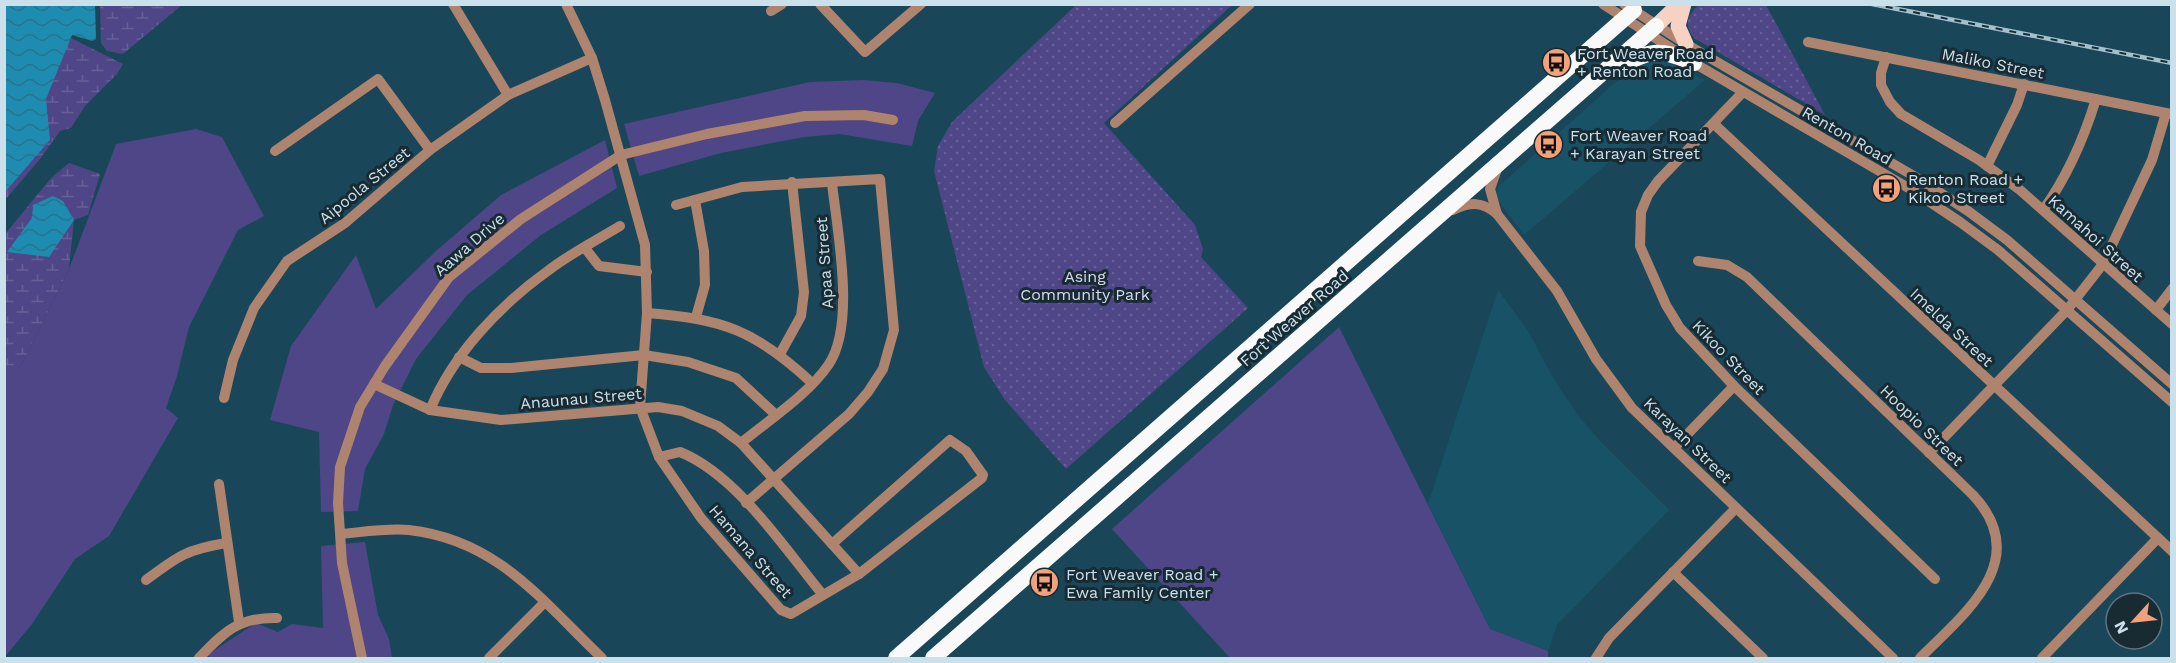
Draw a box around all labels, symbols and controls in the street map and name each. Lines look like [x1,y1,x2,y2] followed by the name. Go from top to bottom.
[1577,44,1714,81] place label: Fort Weaver Road + Renton Road
[1940,44,2046,83] street label: Maliko Street
[1540,46,1572,78] bus stop icon: Fort Weaver Road + Renton Road
[1799,102,1895,169] street label: Renton Road
[1570,126,1707,163] place label: Fort Weaver Road + Karayan Street
[1533,128,1565,160] bus stop icon: Fort Weaver Road + Karayan Street
[315,143,414,228] street label: Aipoola Street
[1908,170,2023,207] place label: Renton Road + Kikoo Street
[1871,172,1903,204] bus stop icon: Renton Road + Kikoo Street
[2044,191,2147,286] street label: Kamahoi Street
[430,209,508,280] street label: Aawa Drive
[812,216,837,309] street label: Apaa Street
[1236,266,1352,371] street label: Fort Weaver Road
[1020,267,1150,304] park label: Asing Community Park
[1906,284,1997,371] street label: Imelda Street
[1688,316,1769,399] street label: Kikoo Street
[1876,381,1967,470] street label: Hoopio Street
[520,384,643,413] street label: Anaunau Street
[1640,394,1736,487] street label: Karayan Street
[705,501,796,602] street label: Hamana Street
[1066,565,1219,602] place label: Fort Weaver Road + Ewa Family Center
[1029,567,1061,599] bus stop icon: Fort Weaver Road + Ewa Family Center
[2104,591,2164,651] north arrow
[2110,618,2132,637] text: N

